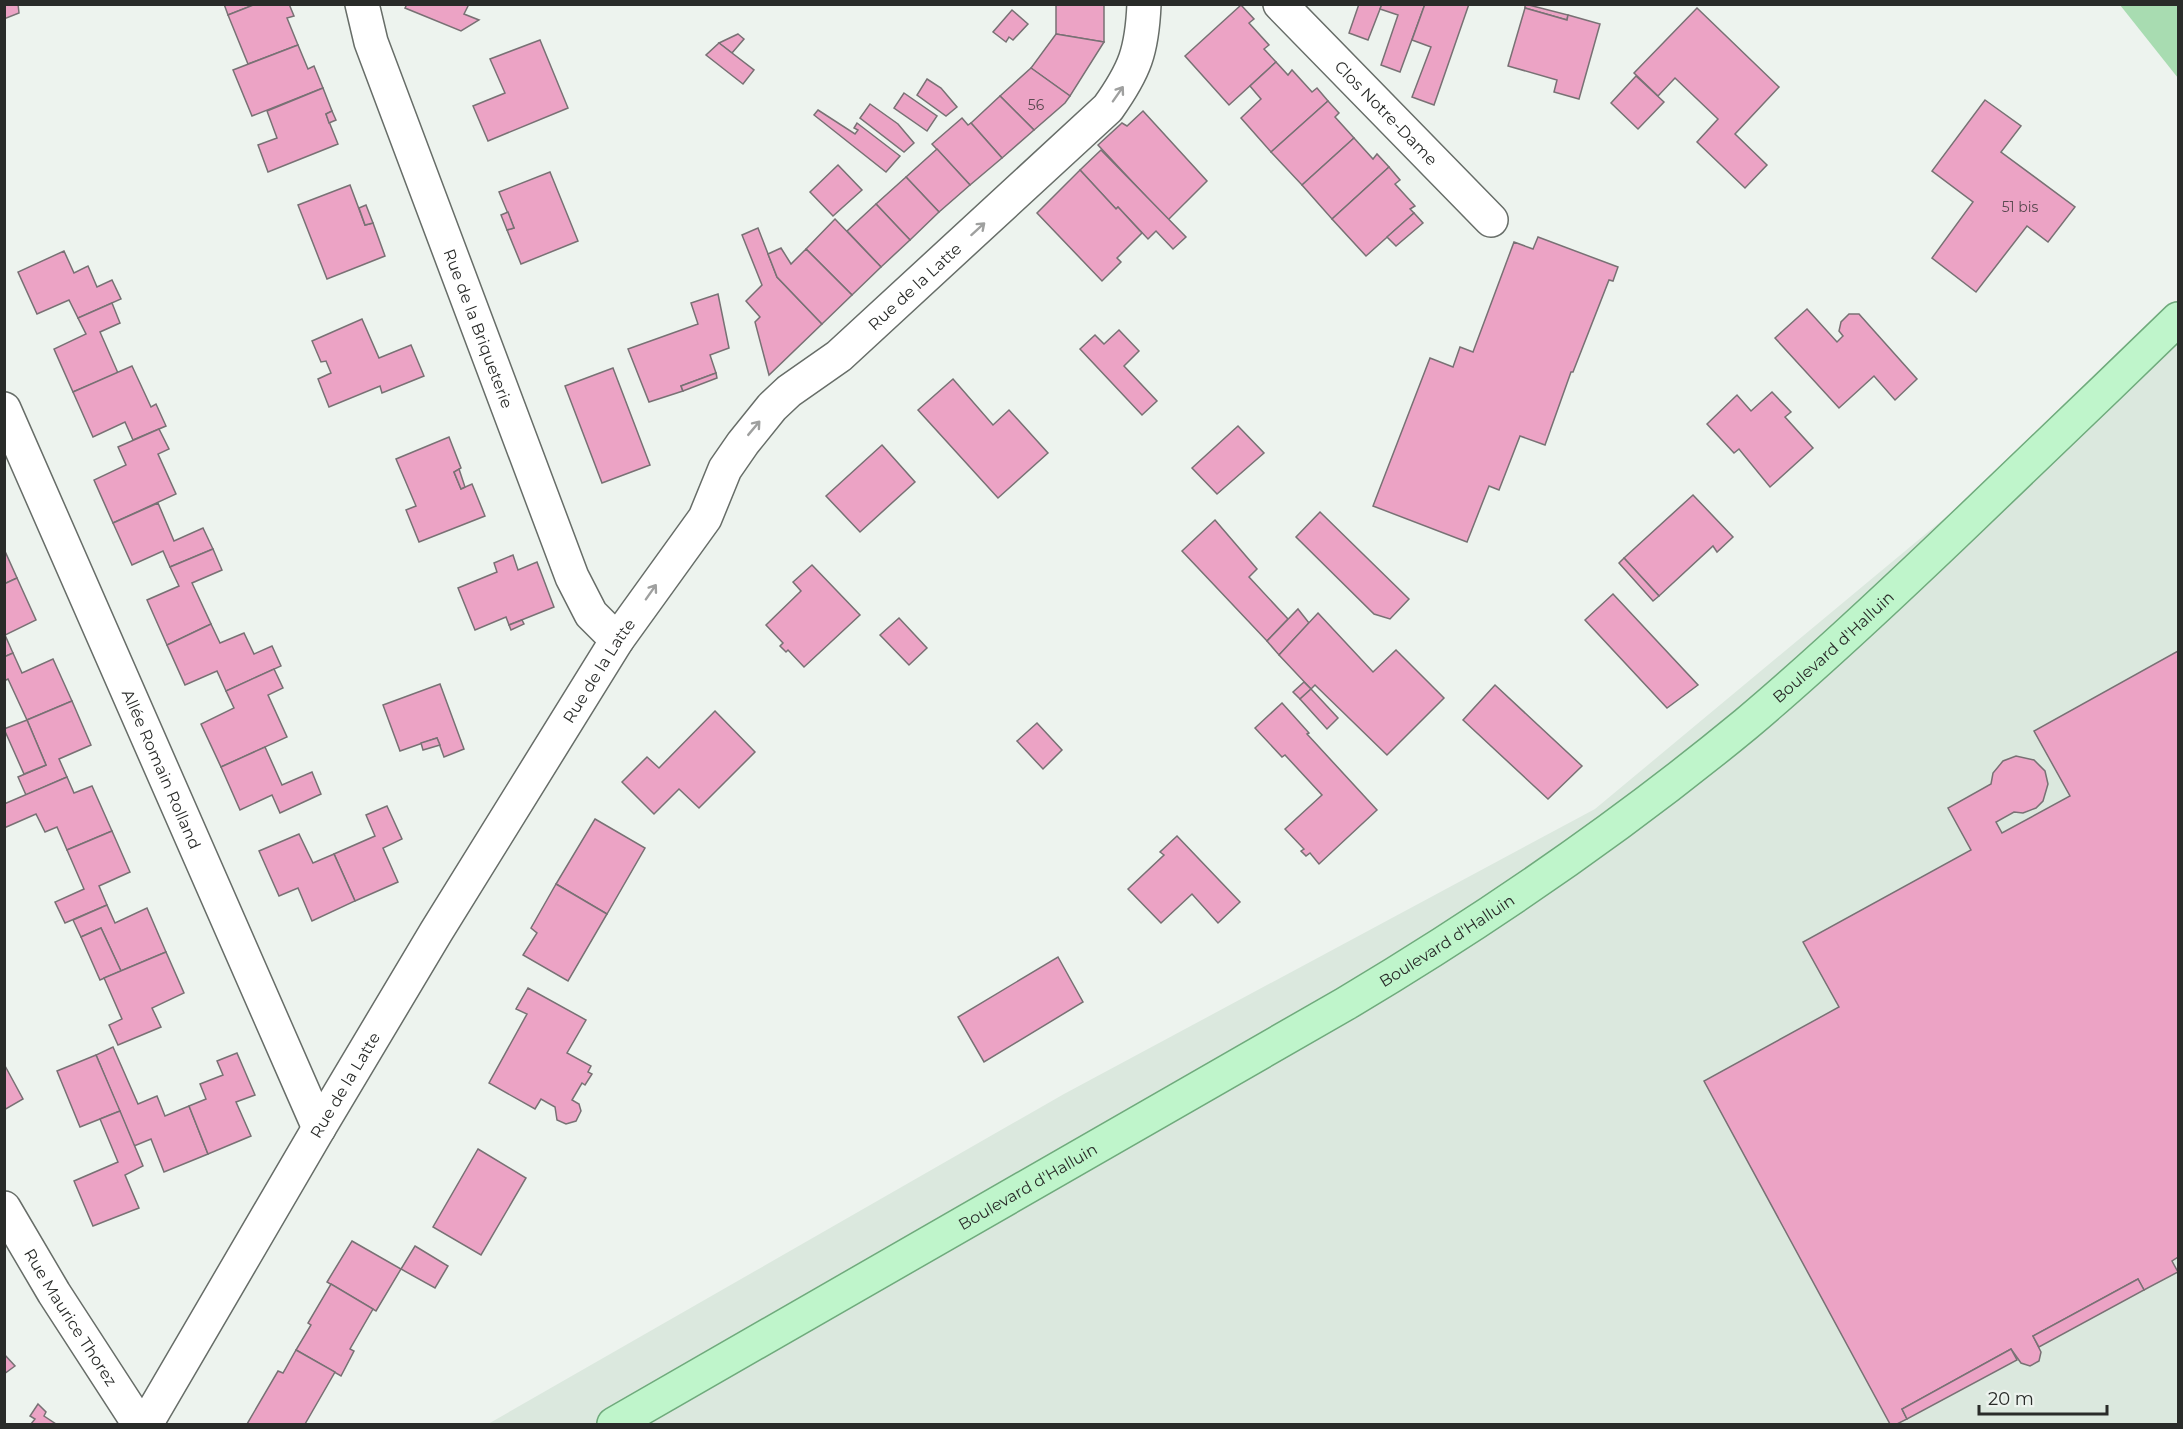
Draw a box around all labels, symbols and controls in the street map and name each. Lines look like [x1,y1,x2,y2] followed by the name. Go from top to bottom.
[1331,56,1442,169] street label: Clos Notre-Dame
[1111,86,1124,102] one-way arrow
[1028,96,1045,114] house number: 56
[2002,198,2039,216] house number: 51 bis
[970,222,985,236] one-way arrow
[864,239,965,334] street label: Rue de la Latte
[440,246,517,411] street label: Rue de la Briqueterie
[748,420,761,436] one-way arrow
[645,585,657,601] one-way arrow
[1769,587,1898,707] street label: Boulevard d'Halluin
[559,615,639,726] street label: Rue de la Latte
[118,686,205,852] street label: Allée Romain Rolland
[1376,890,1518,991] street label: Boulevard d'Halluin
[306,1029,384,1141] street label: Rue de la Latte
[955,1139,1100,1234] street label: Boulevard d'Halluin
[20,1245,121,1390] street label: Rue Maurice Thorez
[1979,1378,2106,1416] scale bar
[1988,1388,2034,1410] text: 20 m

